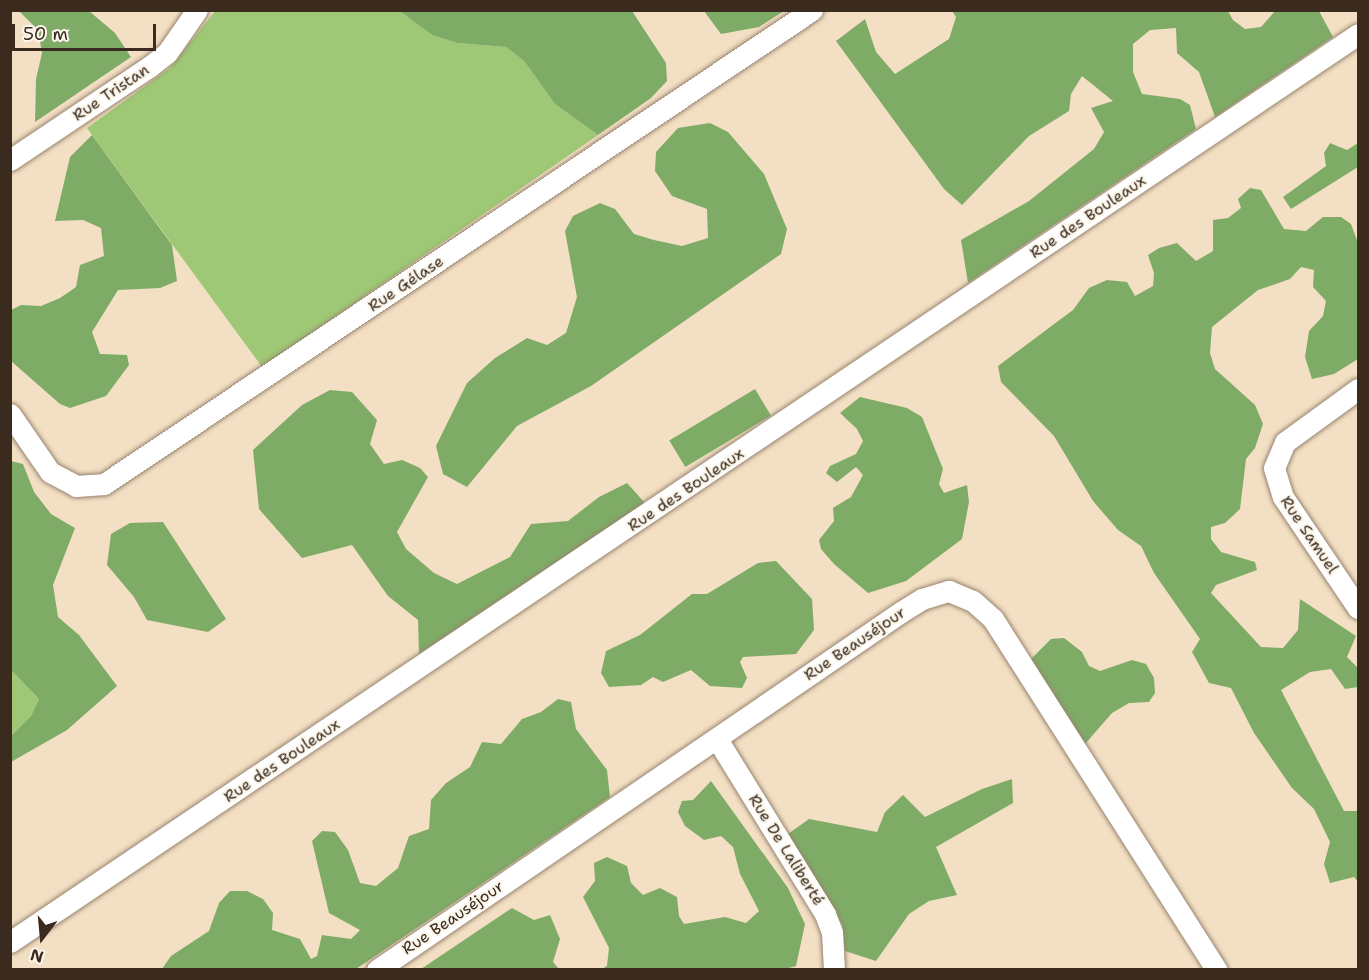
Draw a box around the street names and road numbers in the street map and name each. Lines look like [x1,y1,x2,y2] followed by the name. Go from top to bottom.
[69,60,153,126] street label: Rue Tristan
[1026,171,1150,263] street label: Rue des Bouleaux
[365,252,447,316] street label: Rue Gélase
[624,444,748,536] street label: Rue des Bouleaux
[1276,493,1342,577] street label: Rue Samuel
[801,603,909,685] street label: Rue Beauséjour
[220,715,344,807] street label: Rue des Bouleaux
[744,791,828,909] street label: Rue De Laliberté
[399,877,507,959] street label: Rue Beauséjour

